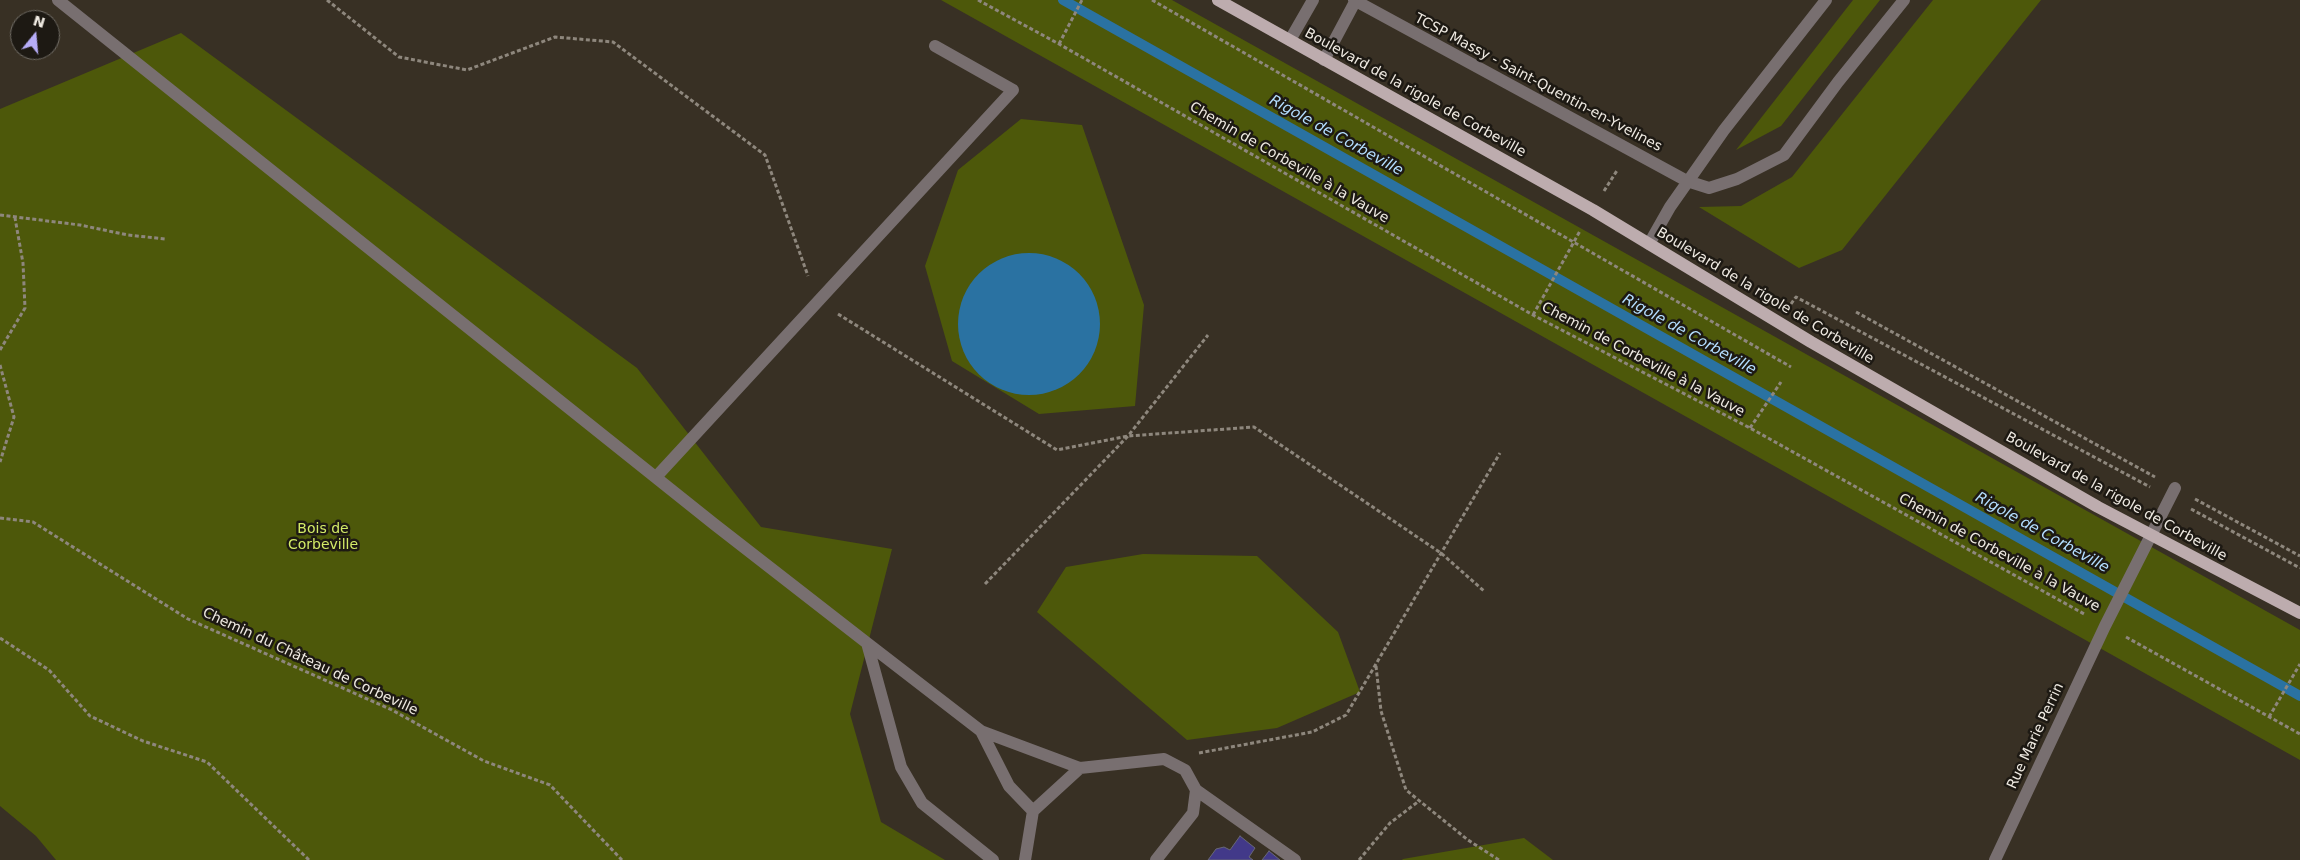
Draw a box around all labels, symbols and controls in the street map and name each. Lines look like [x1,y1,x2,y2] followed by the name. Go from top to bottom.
[10,10,60,60] north arrow
[1411,10,1665,156] street label: TCSP Massy - Saint-Quentin-en-Yvelines
[31,12,47,31] text: N
[1301,25,1529,161] street label: Boulevard de la rigole de Corbeville
[1266,92,1406,180] water label: Rigole de Corbeville
[1186,99,1392,227] street label: Chemin de Corbeville à la Vauve
[1653,224,1877,368] street label: Boulevard de la rigole de Corbeville
[1619,291,1759,379] water label: Rigole de Corbeville
[1539,299,1747,421] street label: Chemin de Corbeville à la Vauve
[2002,429,2230,565] street label: Boulevard de la rigole de Corbeville
[1972,489,2112,577] water label: Rigole de Corbeville
[1895,491,2103,615] street label: Chemin de Corbeville à la Vauve
[288,521,358,554] park label: Bois de Corbeville
[200,605,420,719] street label: Chemin du Château de Corbeville
[2004,680,2068,792] street label: Rue Marie Perrin

